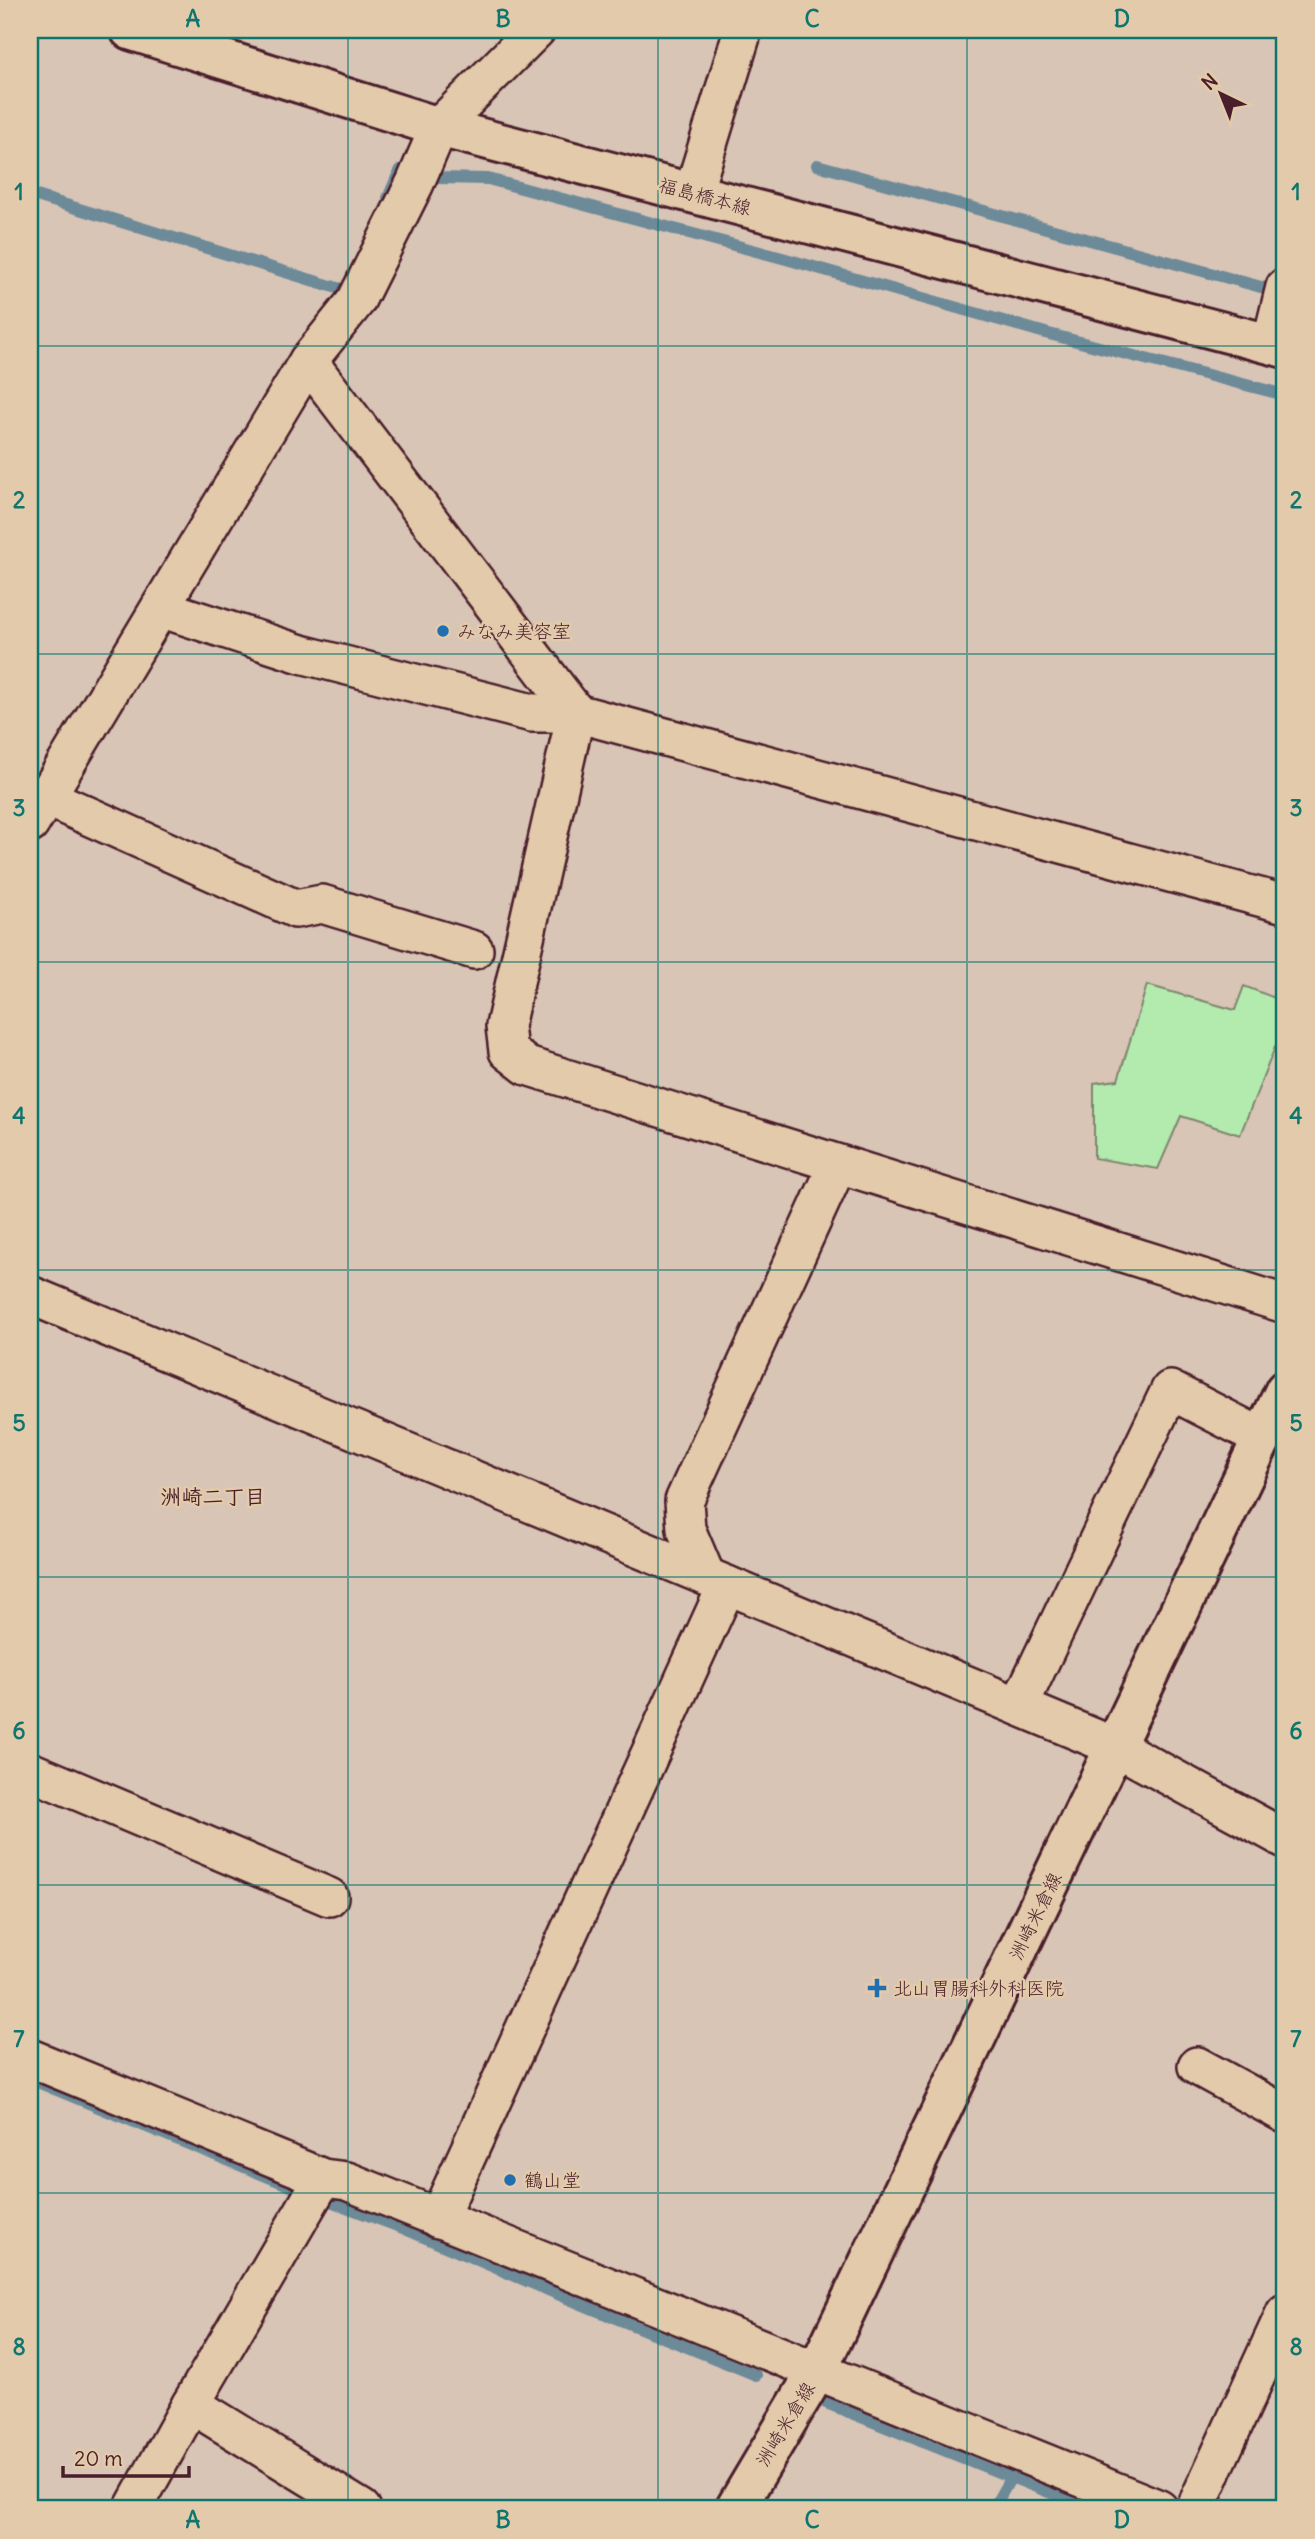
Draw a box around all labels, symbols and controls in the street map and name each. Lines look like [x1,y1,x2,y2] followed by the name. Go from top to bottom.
[186,4,201,33] text: A
[495,4,511,33] text: B
[804,4,820,33] text: C
[1114,4,1130,33] text: D
[1186,60,1256,130] north arrow
[1196,68,1222,95] text: N
[656,172,754,220] street label: 福島橋本線
[14,177,24,206] text: 1
[1291,177,1301,206] text: 1
[13,485,26,514] text: 2
[1290,485,1303,514] text: 2
[457,619,571,643] place label: みなみ美容室
[435,623,451,639] marker: みなみ美容室
[12,793,26,822] text: 3
[1289,793,1303,822] text: 3
[12,1101,26,1130] text: 4
[1289,1101,1303,1130] text: 4
[12,1408,26,1437] text: 5
[1289,1408,1303,1437] text: 5
[161,1483,266,1510] district label: 洲崎二丁目
[12,1716,26,1745] text: 6
[1289,1716,1303,1745] text: 6
[1003,1868,1067,1964] street label: 洲崎米倉線
[893,1976,1064,2000] place label: 北山胃腸科外科医院
[867,1978,887,1998] marker: 北山胃腸科外科医院
[13,2024,25,2053] text: 7
[1290,2024,1302,2053] text: 7
[524,2168,581,2192] place label: 鶴山堂
[502,2172,518,2188] marker: 鶴山堂
[12,2332,26,2361] text: 8
[1289,2332,1303,2361] text: 8
[750,2377,820,2471] street label: 洲崎米倉線
[63,2434,189,2478] scale bar
[74,2445,123,2472] text: 20 m
[186,2505,201,2534] text: A
[495,2505,511,2534] text: B
[804,2505,820,2534] text: C
[1114,2505,1130,2534] text: D

